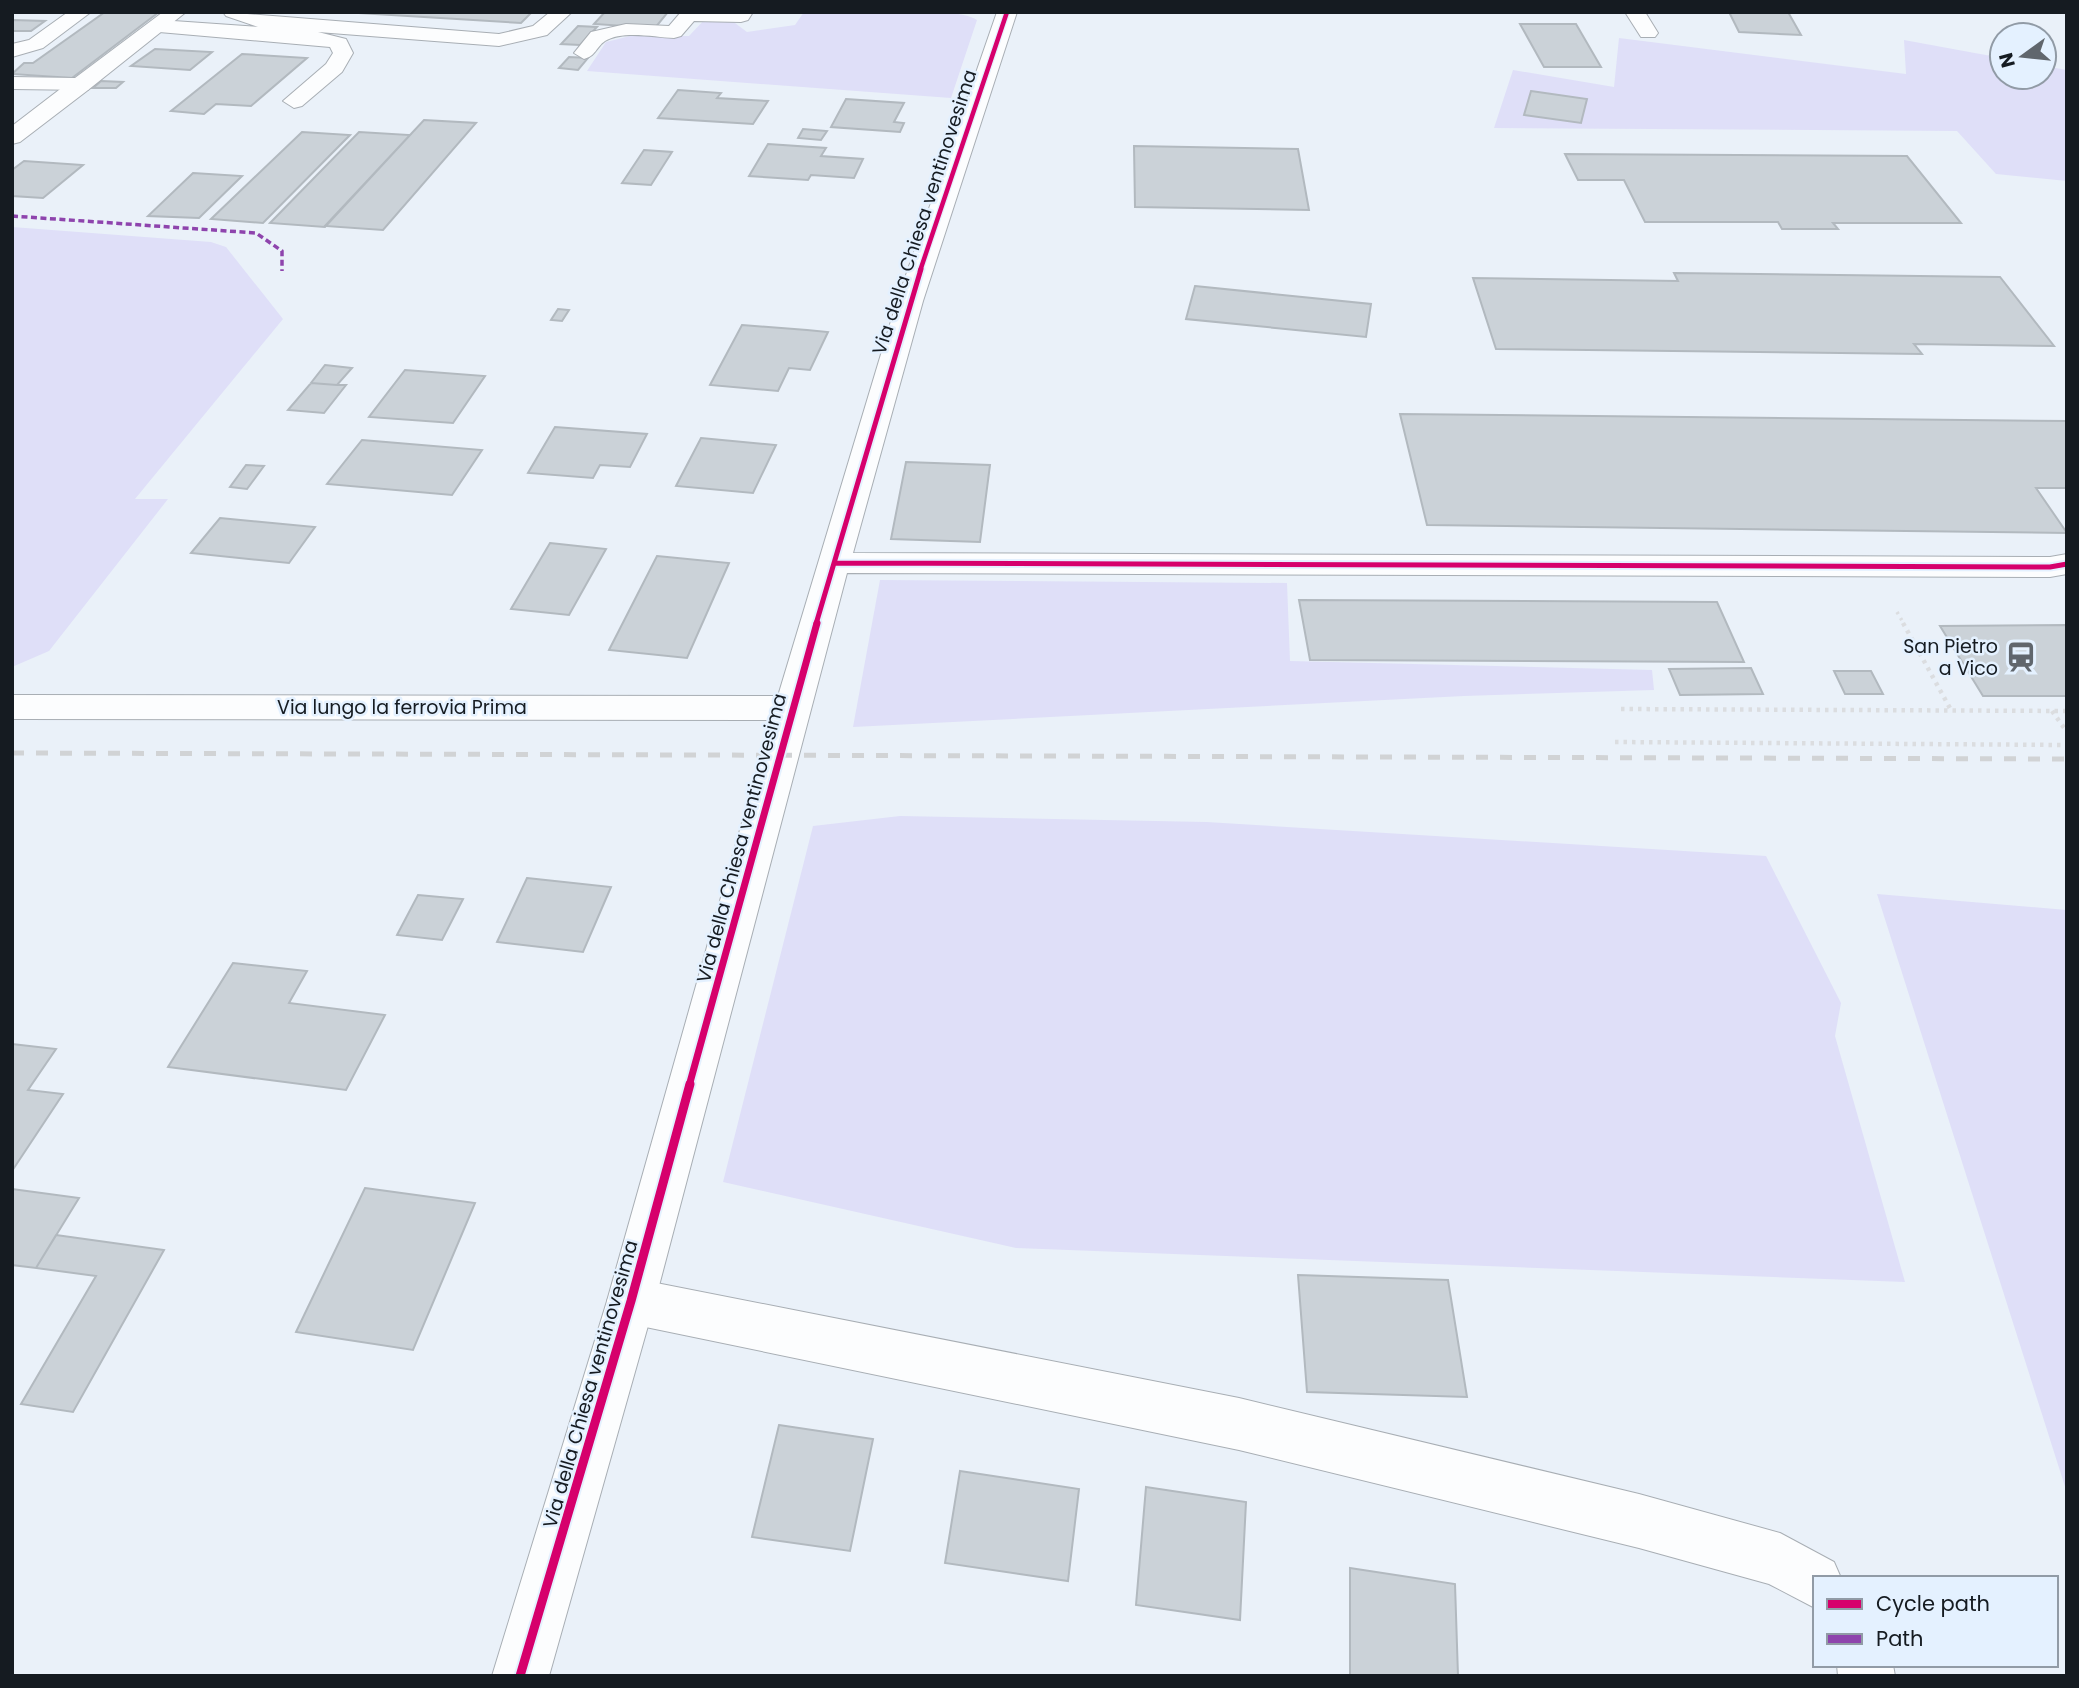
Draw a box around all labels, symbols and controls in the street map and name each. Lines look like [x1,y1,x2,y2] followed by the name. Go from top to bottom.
[1988,21,2058,91] north arrow
[1992,50,2022,71] text: N
[866,66,983,358] street label: Via della Chiesa ventinovesima
[1903,633,1998,682] place label: San Pietro a Vico
[2004,640,2038,674] station icon: San Pietro a Vico
[690,691,793,986] street label: Via della Chiesa ventinovesima
[277,694,527,721] street label: Via lungo la ferrovia Prima
[536,1237,645,1531] street label: Via della Chiesa ventinovesima
[1813,1576,2058,1667] legend
[1876,1589,1990,1618] text: Cycle path
[1876,1624,1923,1653] text: Path

